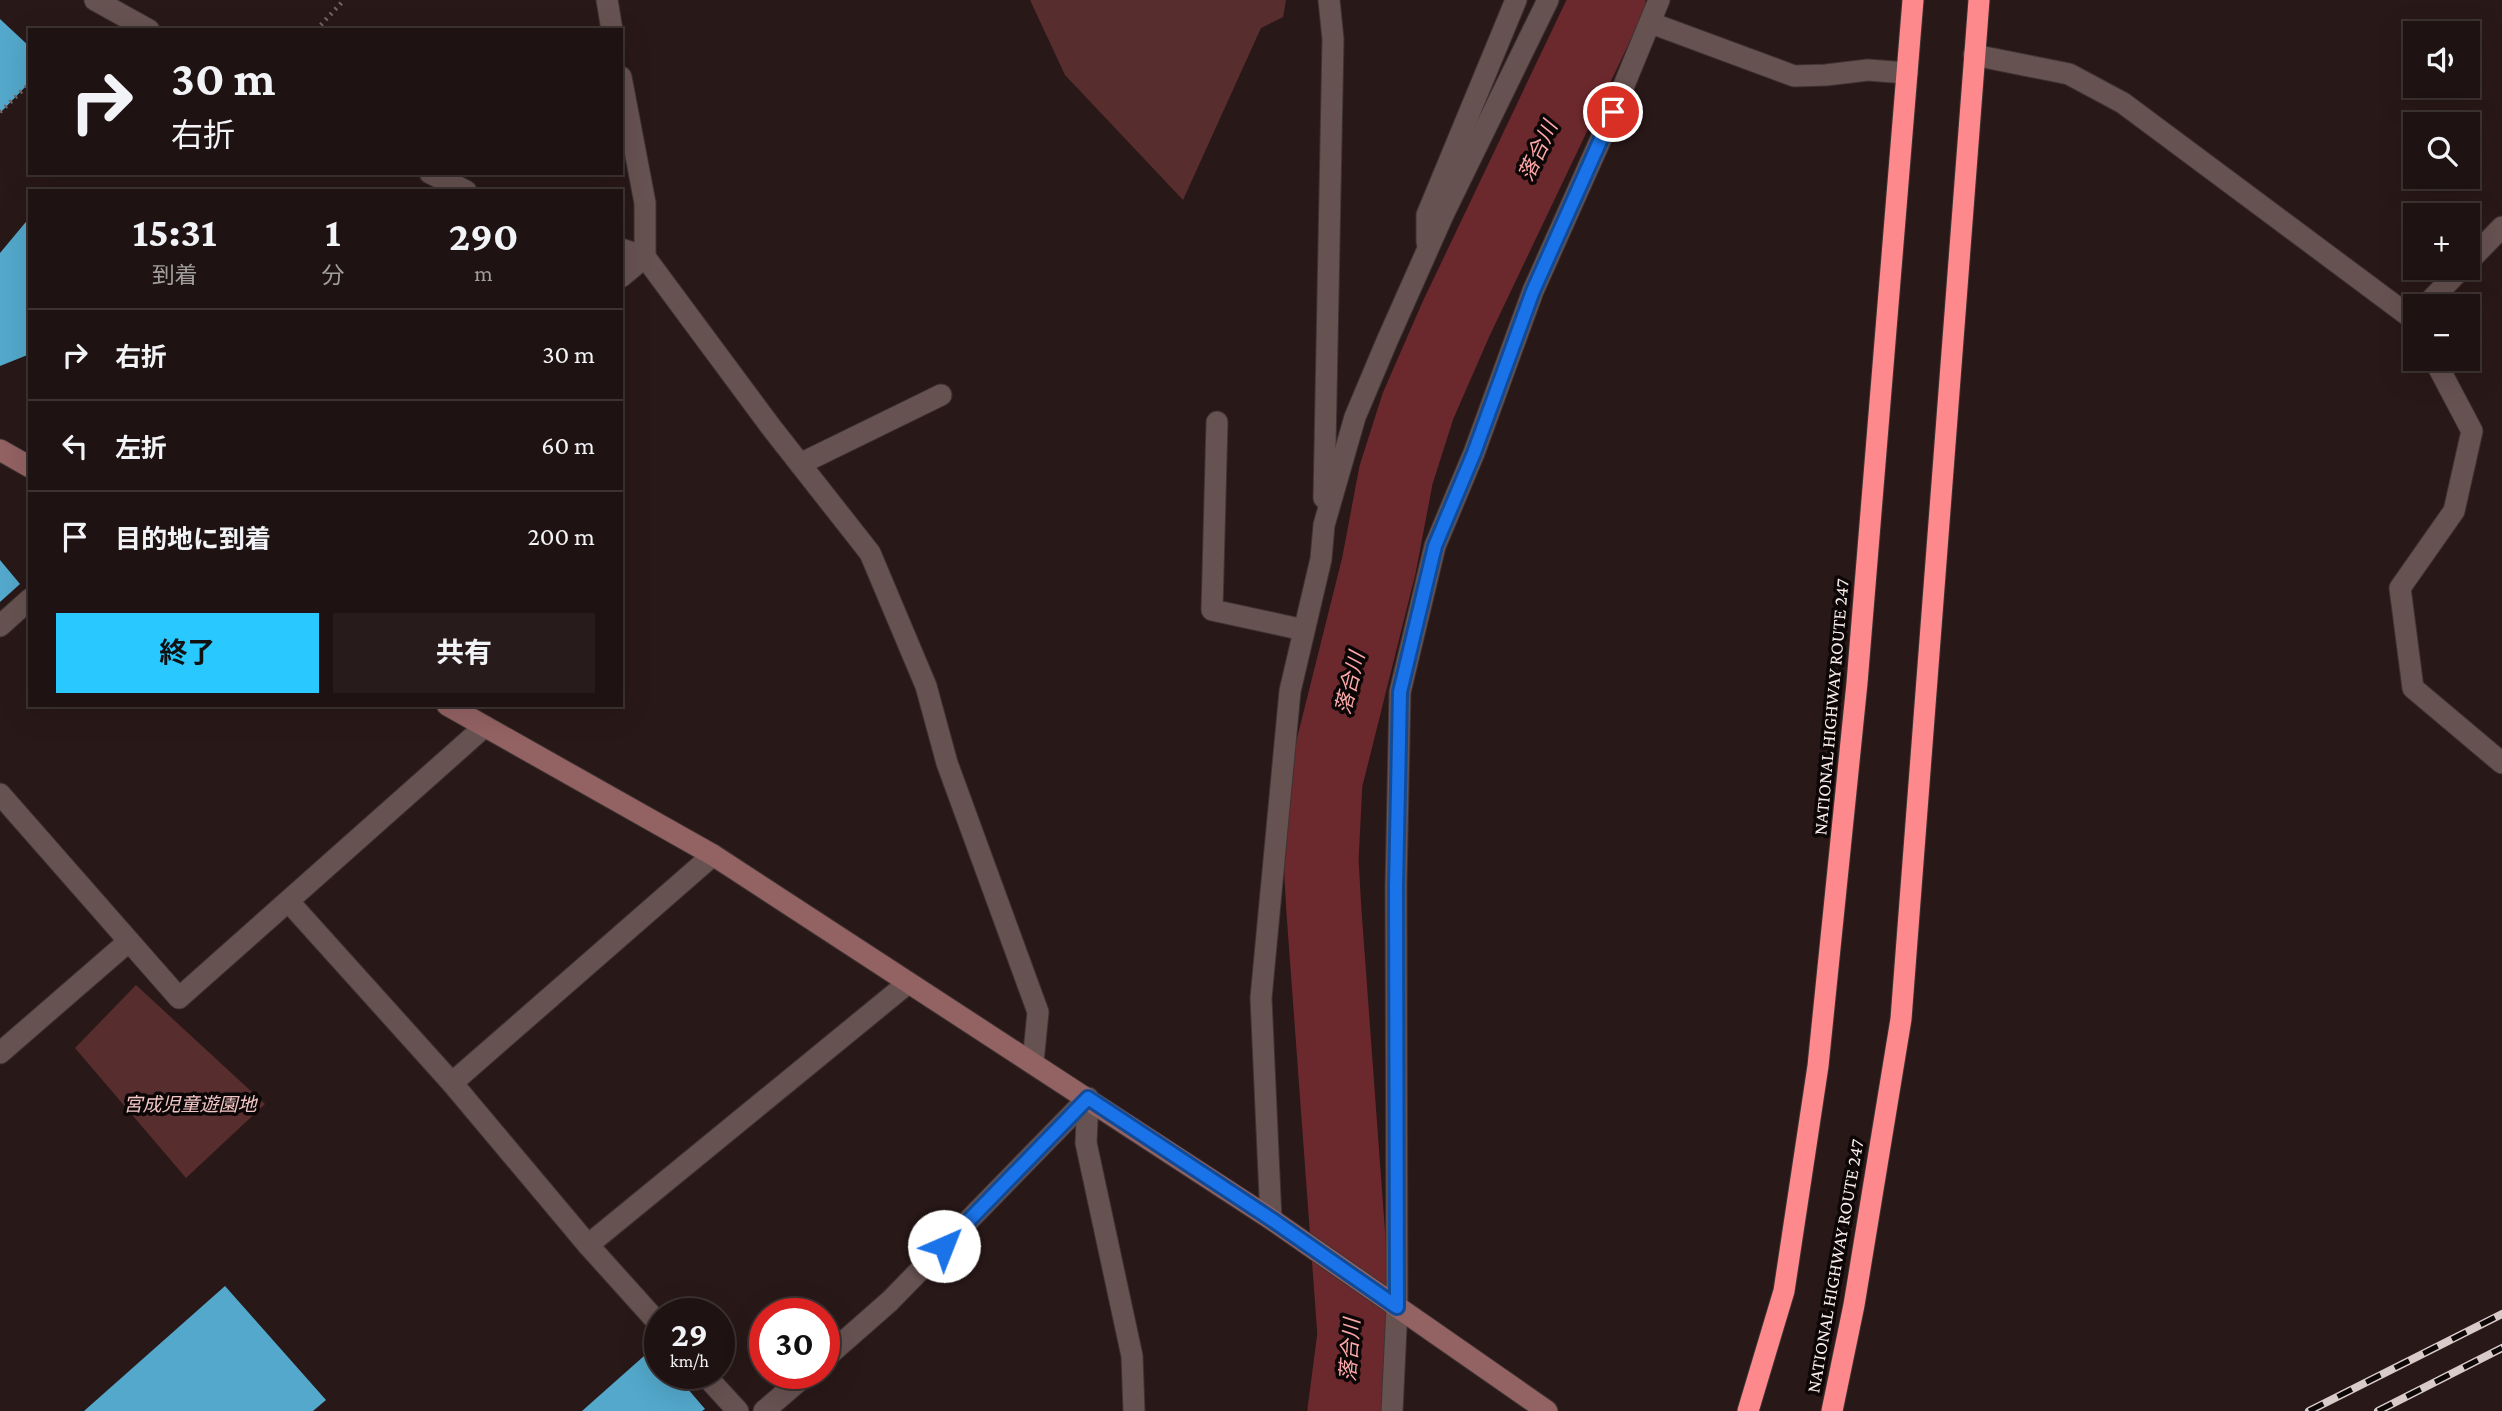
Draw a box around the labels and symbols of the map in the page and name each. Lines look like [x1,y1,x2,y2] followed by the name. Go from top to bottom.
[1583,82,1643,142] pin
[1514,116,1563,185] water label: 落合川
[1809,578,1853,836] street label: NATIONAL HIGHWAY ROUTE 247
[1331,648,1370,716] water label: 落合川
[123,1094,258,1115] park label: 宮成児童遊園地
[1802,1137,1868,1395] street label: NATIONAL HIGHWAY ROUTE 247
[907,1209,981,1283] position arrow
[749,1298,840,1389] speed limit sign: 30
[1336,1316,1364,1382] water label: 落合川

